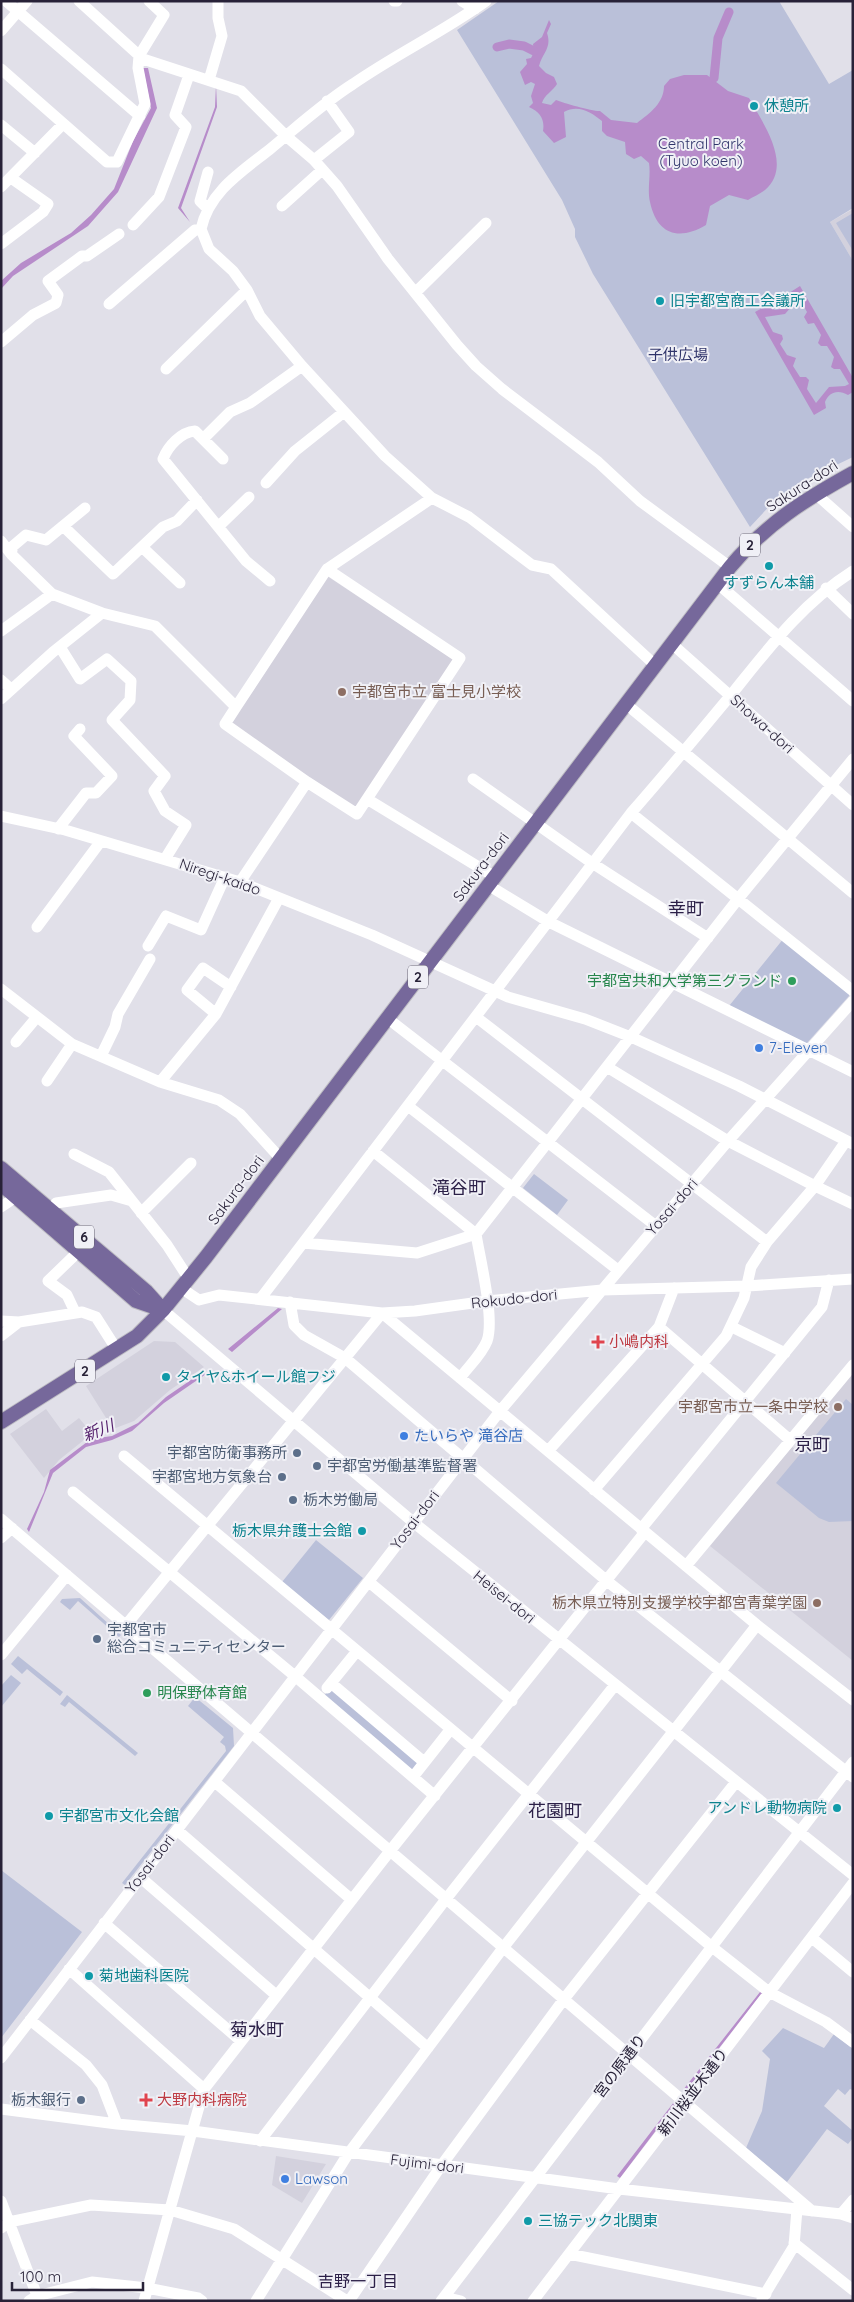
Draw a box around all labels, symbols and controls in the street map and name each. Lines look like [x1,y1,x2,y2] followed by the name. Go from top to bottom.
[764,96,809,115] place label: 休憩所
[748,100,760,112] marker: 休憩所
[658,134,744,170] park label: Central Park (Tyuo koen)
[670,291,805,310] place label: 旧宇都宮商工会議所
[654,295,666,307] marker: 旧宇都宮商工会議所
[648,345,708,364] park label: 子供広場
[762,455,841,516] street label: Sakura-dori
[740,534,760,556] road number: 2
[763,560,775,572] marker: すずらん本舗
[724,573,814,592] place label: すずらん本舗
[352,682,521,701] place label: 宇都宮市立 富士見小学校
[336,686,348,698] marker: 宇都宮市立 富士見小学校
[726,690,798,757] street label: Showa-dori
[448,828,513,905] street label: Sakura-dori
[177,854,263,899] street label: Niregi-kaido
[668,897,704,920] district label: 幸町
[408,966,428,989] road number: 2
[587,971,782,990] place label: 宇都宮共和大学第三グランド
[786,975,798,987] marker: 宇都宮共和大学第三グランド
[769,1038,828,1057] place label: 7-Eleven
[753,1042,765,1054] marker: 7-Eleven
[203,1151,268,1228] street label: Sakura-dori
[642,1174,702,1239] street label: Yosai-dori
[432,1176,486,1199] district label: 滝谷町
[74,1226,94,1248] road number: 6
[470,1285,558,1312] street label: Rokudo-dori
[609,1332,669,1351] place label: 小嶋内科
[591,1335,605,1349] marker: 小嶋内科
[75,1360,95,1382] road number: 2
[176,1367,336,1386] place label: タイヤ&ホイール館フジ
[160,1371,172,1383] marker: タイヤ&ホイール館フジ
[678,1397,828,1416] place label: 宇都宮市立一条中学校
[832,1401,844,1413] marker: 宇都宮市立一条中学校
[79,1414,118,1445] water label: 新川
[414,1426,523,1445] place label: たいらや 滝谷店
[398,1430,410,1442] marker: たいらや 滝谷店
[794,1433,830,1456] district label: 京町
[167,1443,287,1462] place label: 宇都宮防衛事務所
[291,1447,303,1459] marker: 宇都宮防衛事務所
[327,1456,477,1475] place label: 宇都宮労働基準監督署
[311,1460,323,1472] marker: 宇都宮労働基準監督署
[152,1467,272,1486] place label: 宇都宮地方気象台
[276,1471,288,1483] marker: 宇都宮地方気象台
[386,1486,443,1553] street label: Yosai-dori
[303,1490,378,1509] place label: 栃木労働局
[287,1494,299,1506] marker: 栃木労働局
[232,1521,352,1540] place label: 栃木県弁護士会館
[356,1525,368,1537] marker: 栃木県弁護士会館
[470,1566,539,1627] street label: Heisei-dori
[552,1593,807,1612] place label: 栃木県立特別支援学校宇都宮青葉学園
[811,1597,823,1609] marker: 栃木県立特別支援学校宇都宮青葉学園
[107,1620,286,1656] place label: 宇都宮市 総合コミュニティセンター
[91,1633,103,1645] marker: 宇都宮市 総合コミュニティセンター
[157,1683,247,1702] place label: 明保野体育館
[141,1687,153,1699] marker: 明保野体育館
[708,1798,827,1817] place label: アンドレ動物病院
[528,1799,582,1822] district label: 花園町
[831,1802,843,1814] marker: アンドレ動物病院
[59,1806,179,1825] place label: 宇都宮市文化会館
[43,1810,55,1822] marker: 宇都宮市文化会館
[121,1831,178,1897] street label: Yosai-dori
[99,1966,189,1985] place label: 菊地歯科医院
[83,1970,95,1982] marker: 菊地歯科医院
[230,2018,284,2041] district label: 菊水町
[589,2030,650,2101] street label: 宮の原通り
[653,2044,732,2139] street label: 新川桜並木通り
[11,2090,71,2109] place label: 栃木銀行
[157,2090,247,2109] place label: 大野内科病院
[139,2093,153,2107] marker: 大野内科病院
[75,2094,87,2106] marker: 栃木銀行
[389,2150,465,2177] street label: Fujimi-dori
[295,2169,348,2188] place label: Lawson
[279,2173,291,2185] marker: Lawson
[538,2211,658,2230] place label: 三協テック北関東
[522,2215,534,2227] marker: 三協テック北関東
[12,2260,144,2292] scale bar
[20,2267,61,2286] text: 100 m
[318,2271,398,2291] district label: 吉野一丁目

